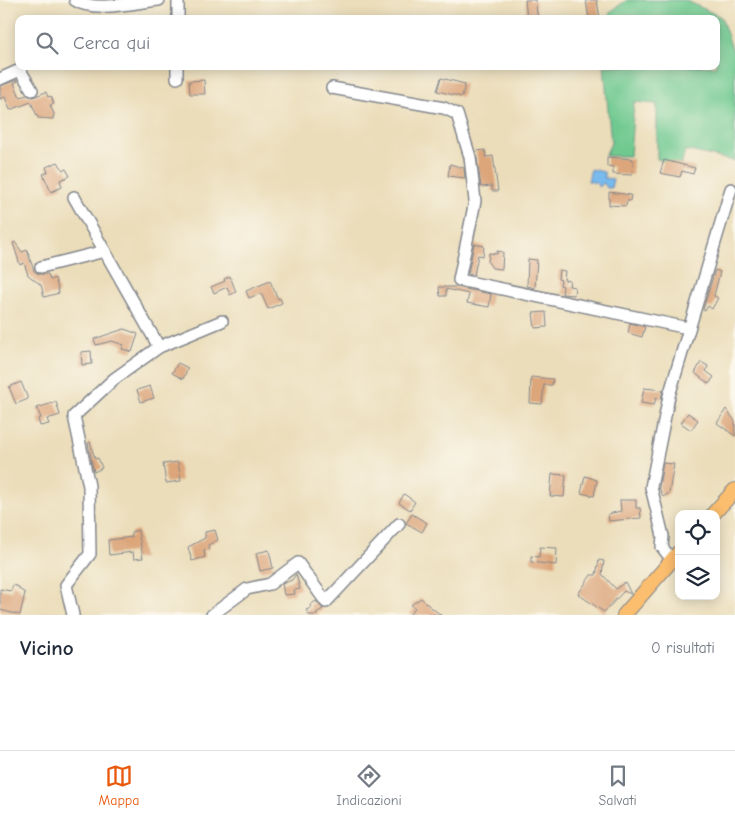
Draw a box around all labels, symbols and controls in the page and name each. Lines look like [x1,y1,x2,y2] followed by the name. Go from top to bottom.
[15,15,720,70] search box
[33,29,61,57] icon: search
[73,32,150,54] text: Cerca qui
[675,510,720,600] map controls
[675,510,720,555] button: locate
[675,555,720,600] button: layers
[20,636,74,660] text: Vicino
[651,639,715,657] text: 0 risultati
[98,762,139,809] tab: Mappa
[336,762,402,809] tab: Indicazioni
[599,762,637,809] tab: Salvati

